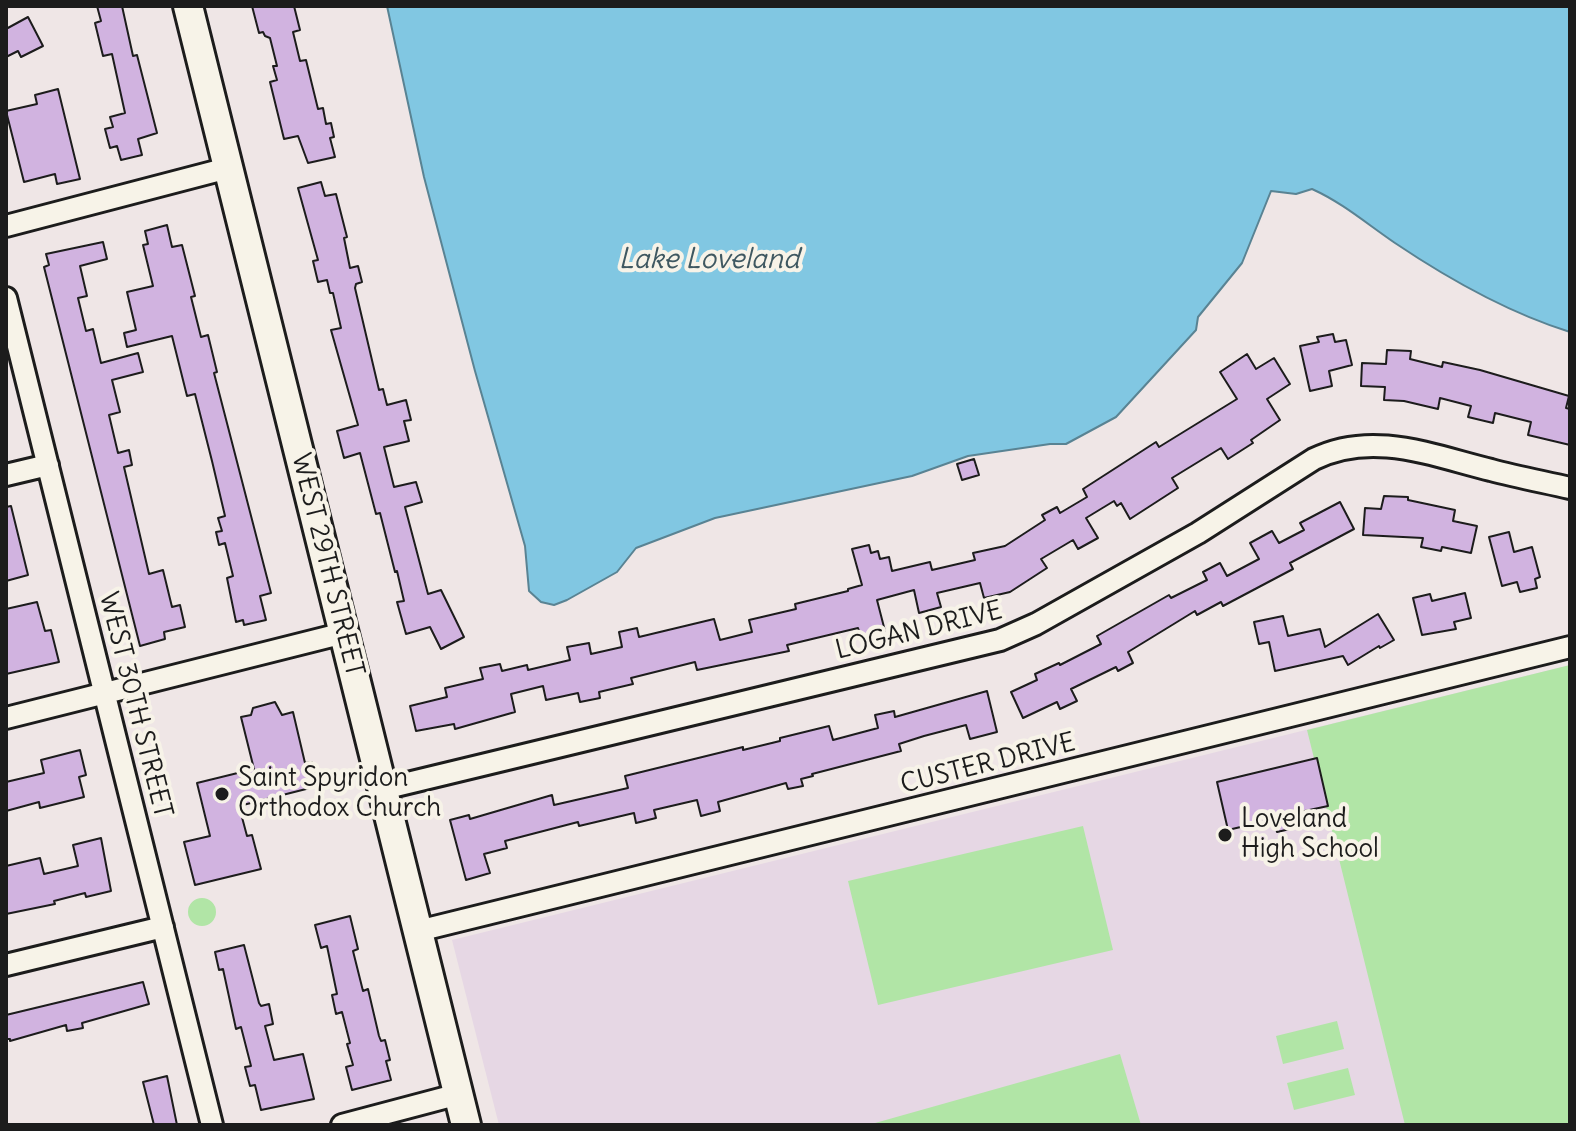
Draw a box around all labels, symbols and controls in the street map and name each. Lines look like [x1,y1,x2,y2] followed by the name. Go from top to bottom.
[618,243,800,277] water label: Lake Loveland
[284,450,370,680] street label: WEST 29TH STREET
[92,589,178,821] street label: WEST 30TH STREET
[832,595,1006,667] street label: LOGAN DRIVE
[897,727,1079,801] street label: CUSTER DRIVE
[238,763,441,824] place label: Saint Spyridon Orthodox Church
[213,785,231,803] marker: Saint Spyridon Orthodox Church
[1241,804,1379,866] place label: Loveland High School
[1216,826,1234,844] marker: Loveland High School

